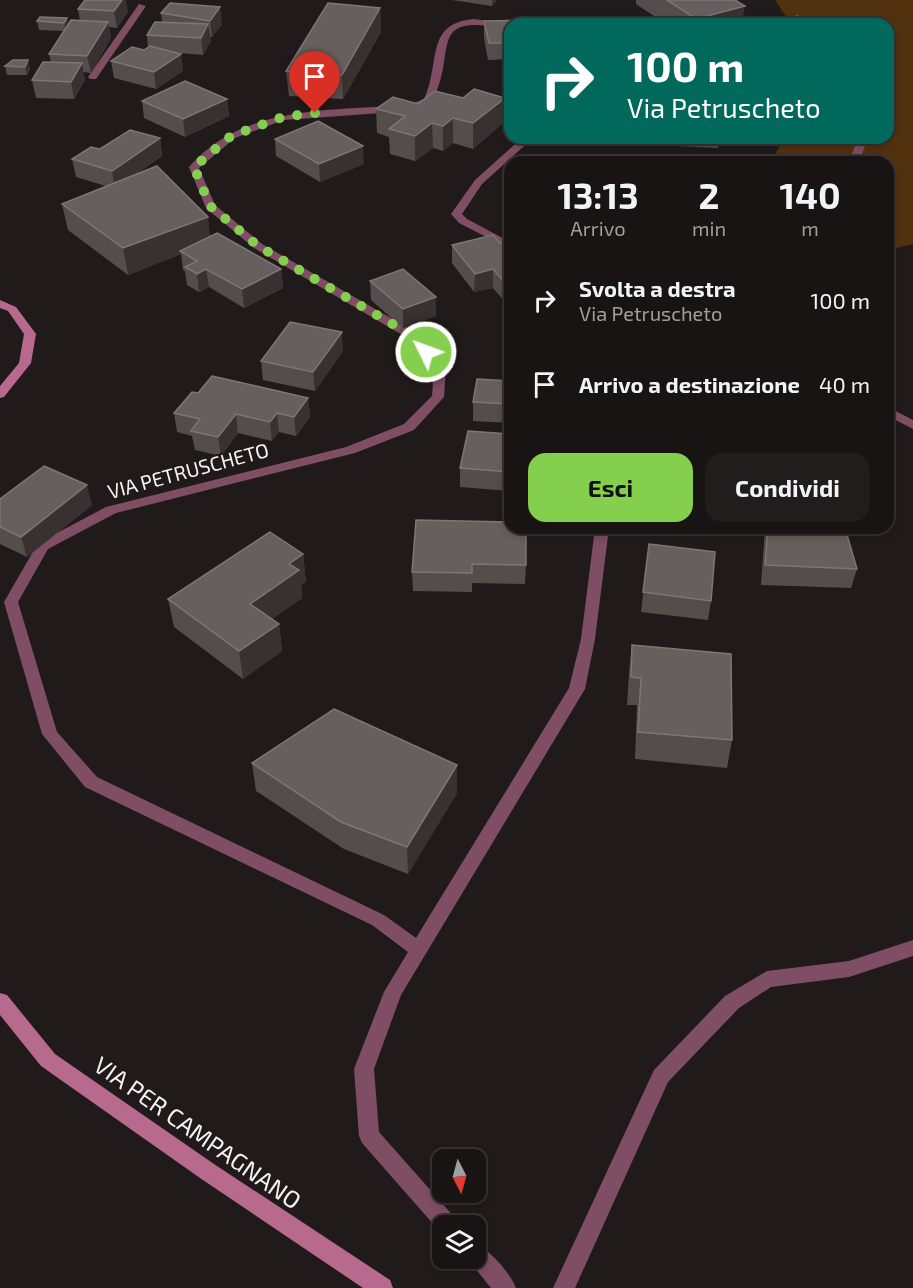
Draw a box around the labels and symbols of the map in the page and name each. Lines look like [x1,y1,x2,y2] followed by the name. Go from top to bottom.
[289,51,340,113] pin
[394,320,458,384] position arrow
[105,437,271,503] street label: VIA PETRUSCHETO
[89,1050,307,1214] street label: VIA PER CAMPAGNANO
[432,1149,486,1203] north arrow

